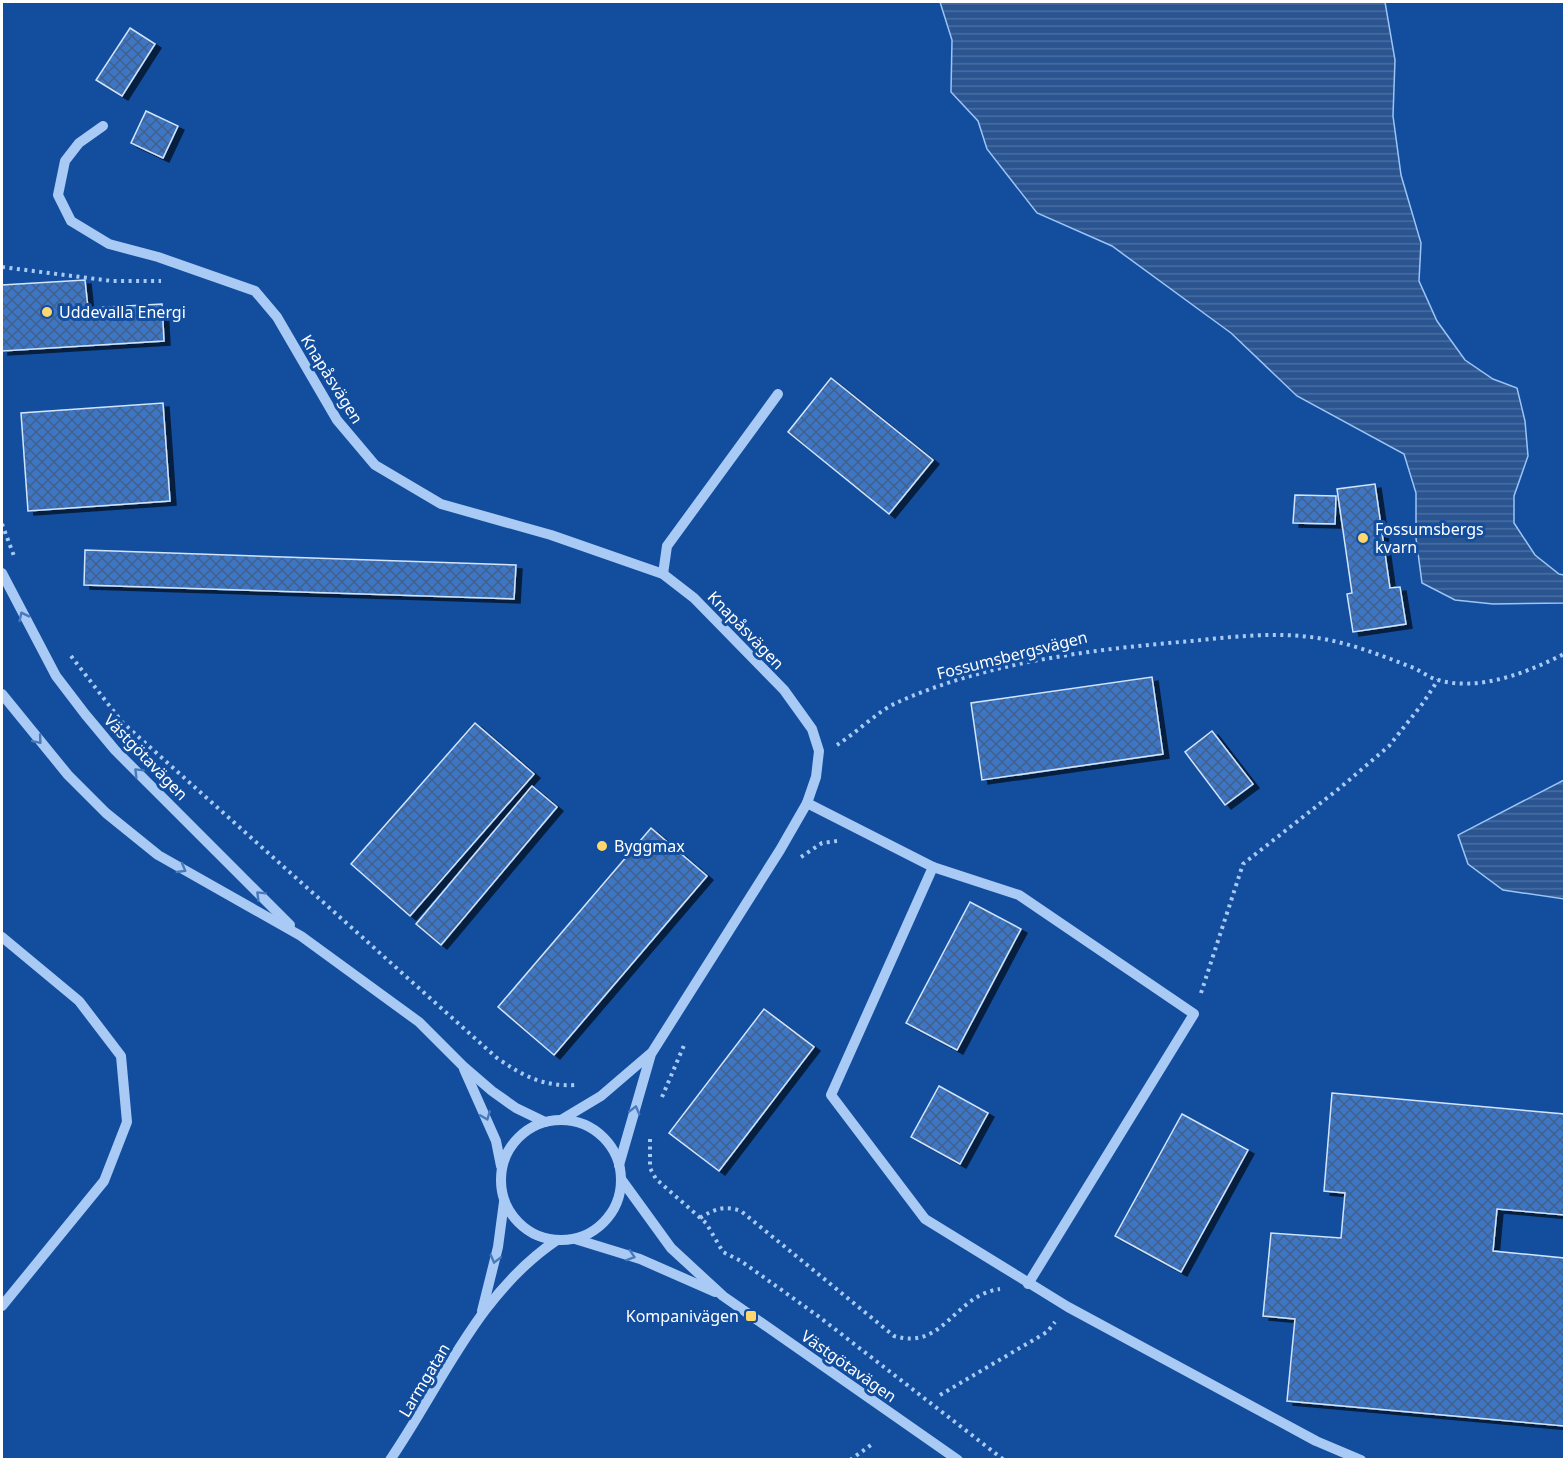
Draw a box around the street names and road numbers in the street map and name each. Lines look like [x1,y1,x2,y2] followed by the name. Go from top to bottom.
[296,330,368,428] street label: Knapåsvägen
[703,586,789,674] street label: Knapåsvägen
[934,626,1090,684] street label: Fossumsbergsvägen
[99,709,193,805] street label: Västgötavägen
[797,1325,901,1407] street label: Västgötavägen
[393,1339,455,1421] street label: Larmgatan

